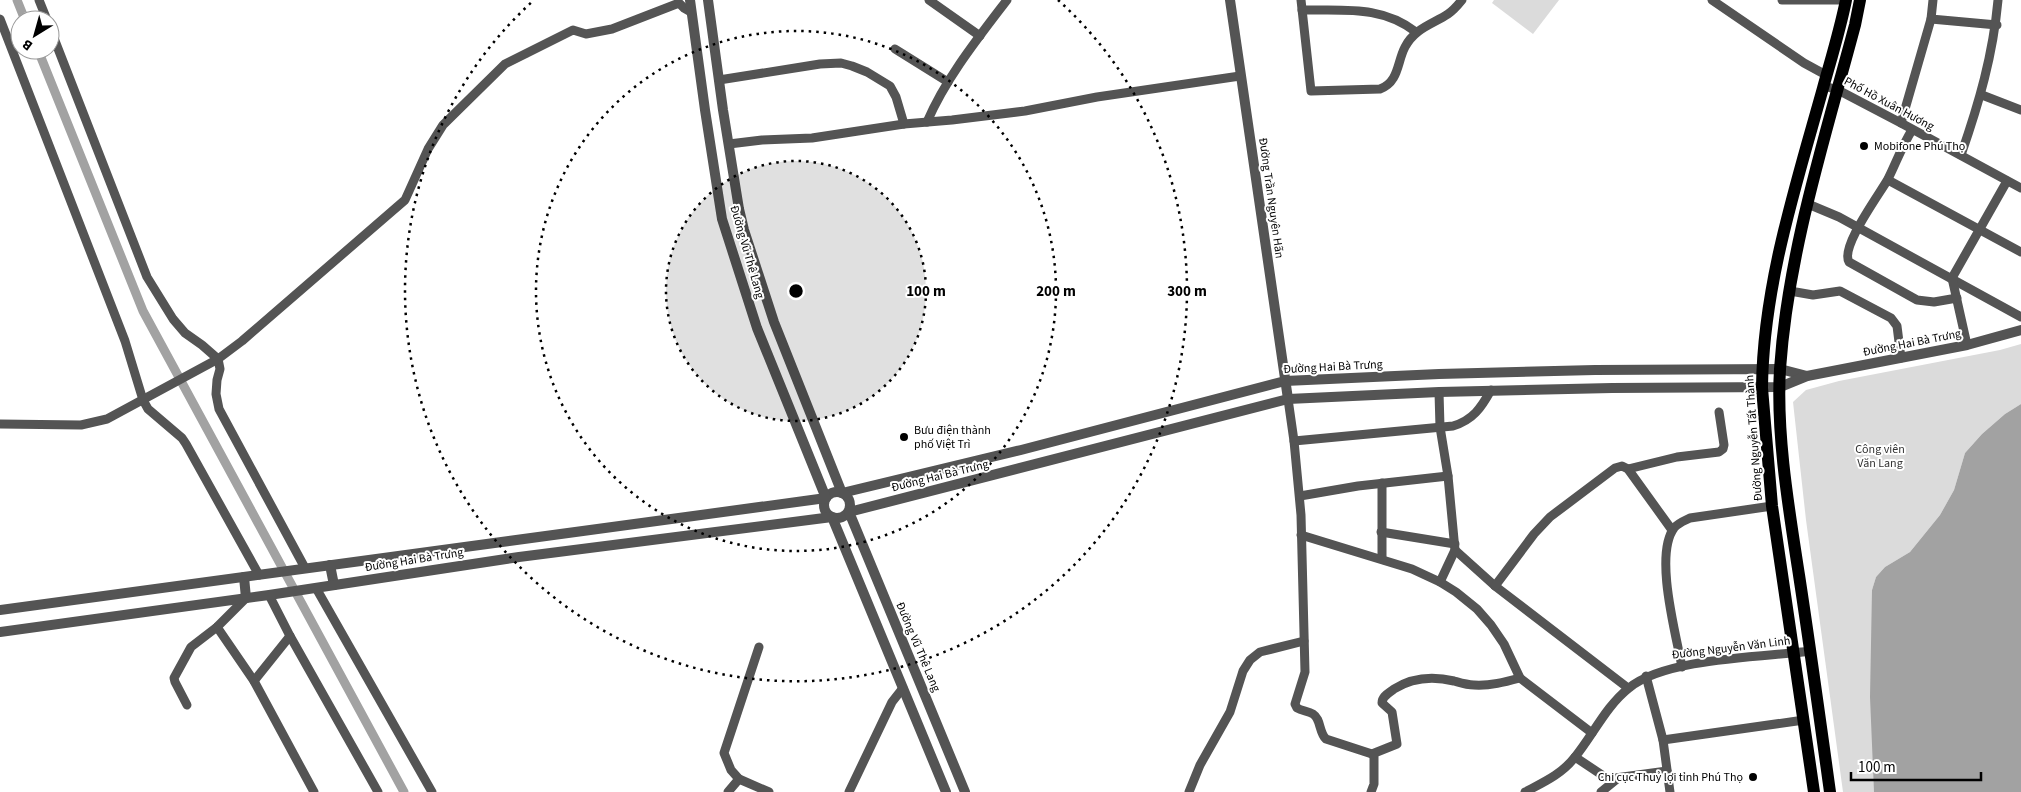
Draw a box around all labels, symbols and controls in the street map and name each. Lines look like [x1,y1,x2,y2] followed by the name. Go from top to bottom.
[10,10,60,60] north arrow
[18,34,37,55] text: B
[1841,73,1937,135] street label: Phố Hồ Xuân Hương
[1254,137,1288,259] street label: Đường Trần Nguyên Hãn
[1874,138,1965,155] place label: Mobifone Phú Thọ
[1858,140,1870,152] marker: Mobifone Phú Thọ
[726,203,768,301] street label: Đường Vũ Thê Lang
[906,281,946,302] text: 100 m
[1036,281,1076,302] text: 200 m
[1167,281,1207,302] text: 300 m
[787,282,805,300] centre of rings
[1862,325,1962,361] street label: Đường Hai Bà Trưng
[1283,356,1383,378] street label: Đường Hai Bà Trưng
[1741,374,1767,502] street label: Đường Nguyễn Tất Thành
[914,422,991,453] place label: Bưu điện thành phố Việt Trì
[898,431,910,443] marker: Bưu điện thành phố Việt Trì
[1855,441,1905,472] park label: Công viên Văn Lang
[890,456,990,496] street label: Đường Hai Bà Trưng
[363,544,465,576] street label: Đường Hai Bà Trưng
[891,599,945,695] street label: Đường Vũ Thê Lang
[1671,632,1791,664] street label: Đường Nguyễn Văn Linh
[1851,750,1981,782] scale bar
[1858,757,1896,778] text: 100 m
[1598,769,1743,786] place label: Chi cục Thuỷ lợi tỉnh Phú Thọ
[1747,771,1759,783] marker: Chi cục Thuỷ lợi tỉnh Phú Thọ

